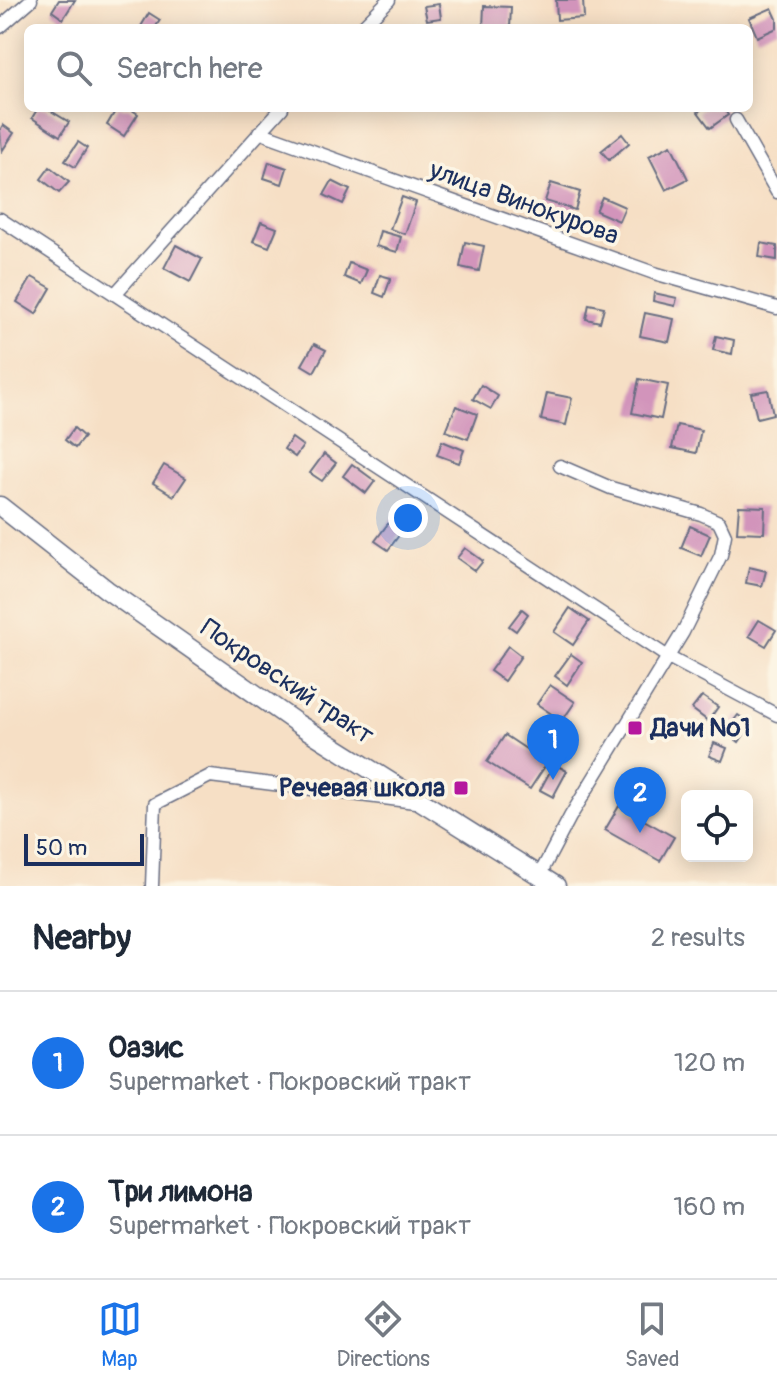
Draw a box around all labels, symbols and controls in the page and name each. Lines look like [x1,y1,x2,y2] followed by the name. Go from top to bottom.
[24,24,753,112] search box
[52,46,96,90] icon: search
[116,50,263,87] text: Search here
[424,154,623,252] street label: улица Винокурова
[388,498,428,538] your location
[194,612,380,752] street label: Покровский тракт
[649,712,751,744] place label: Дачи №1
[527,714,579,780] pin: 1
[626,719,644,737] marker: Дачи №1
[614,767,666,833] pin: 2
[279,772,445,804] place label: Речевая школа
[452,779,470,797] marker: Речевая школа
[681,790,753,862] map controls
[681,790,753,862] button: locate
[24,830,144,866] scale bar
[36,834,87,862] text: 50 m
[32,917,131,960] text: Nearby
[651,922,745,954] text: 2 results
[108,1029,184,1066] text: Оазис
[53,1047,63,1079] text: 1
[674,1047,745,1079] text: 120 m
[108,1066,471,1098] text: Supermarket · Покровский тракт
[108,1173,253,1210] text: Три лимона
[51,1191,65,1223] text: 2
[673,1191,745,1223] text: 160 m
[108,1210,471,1242] text: Supermarket · Покровский тракт
[98,1297,142,1373] tab: Map
[337,1297,430,1373] tab: Directions
[625,1297,679,1373] tab: Saved

